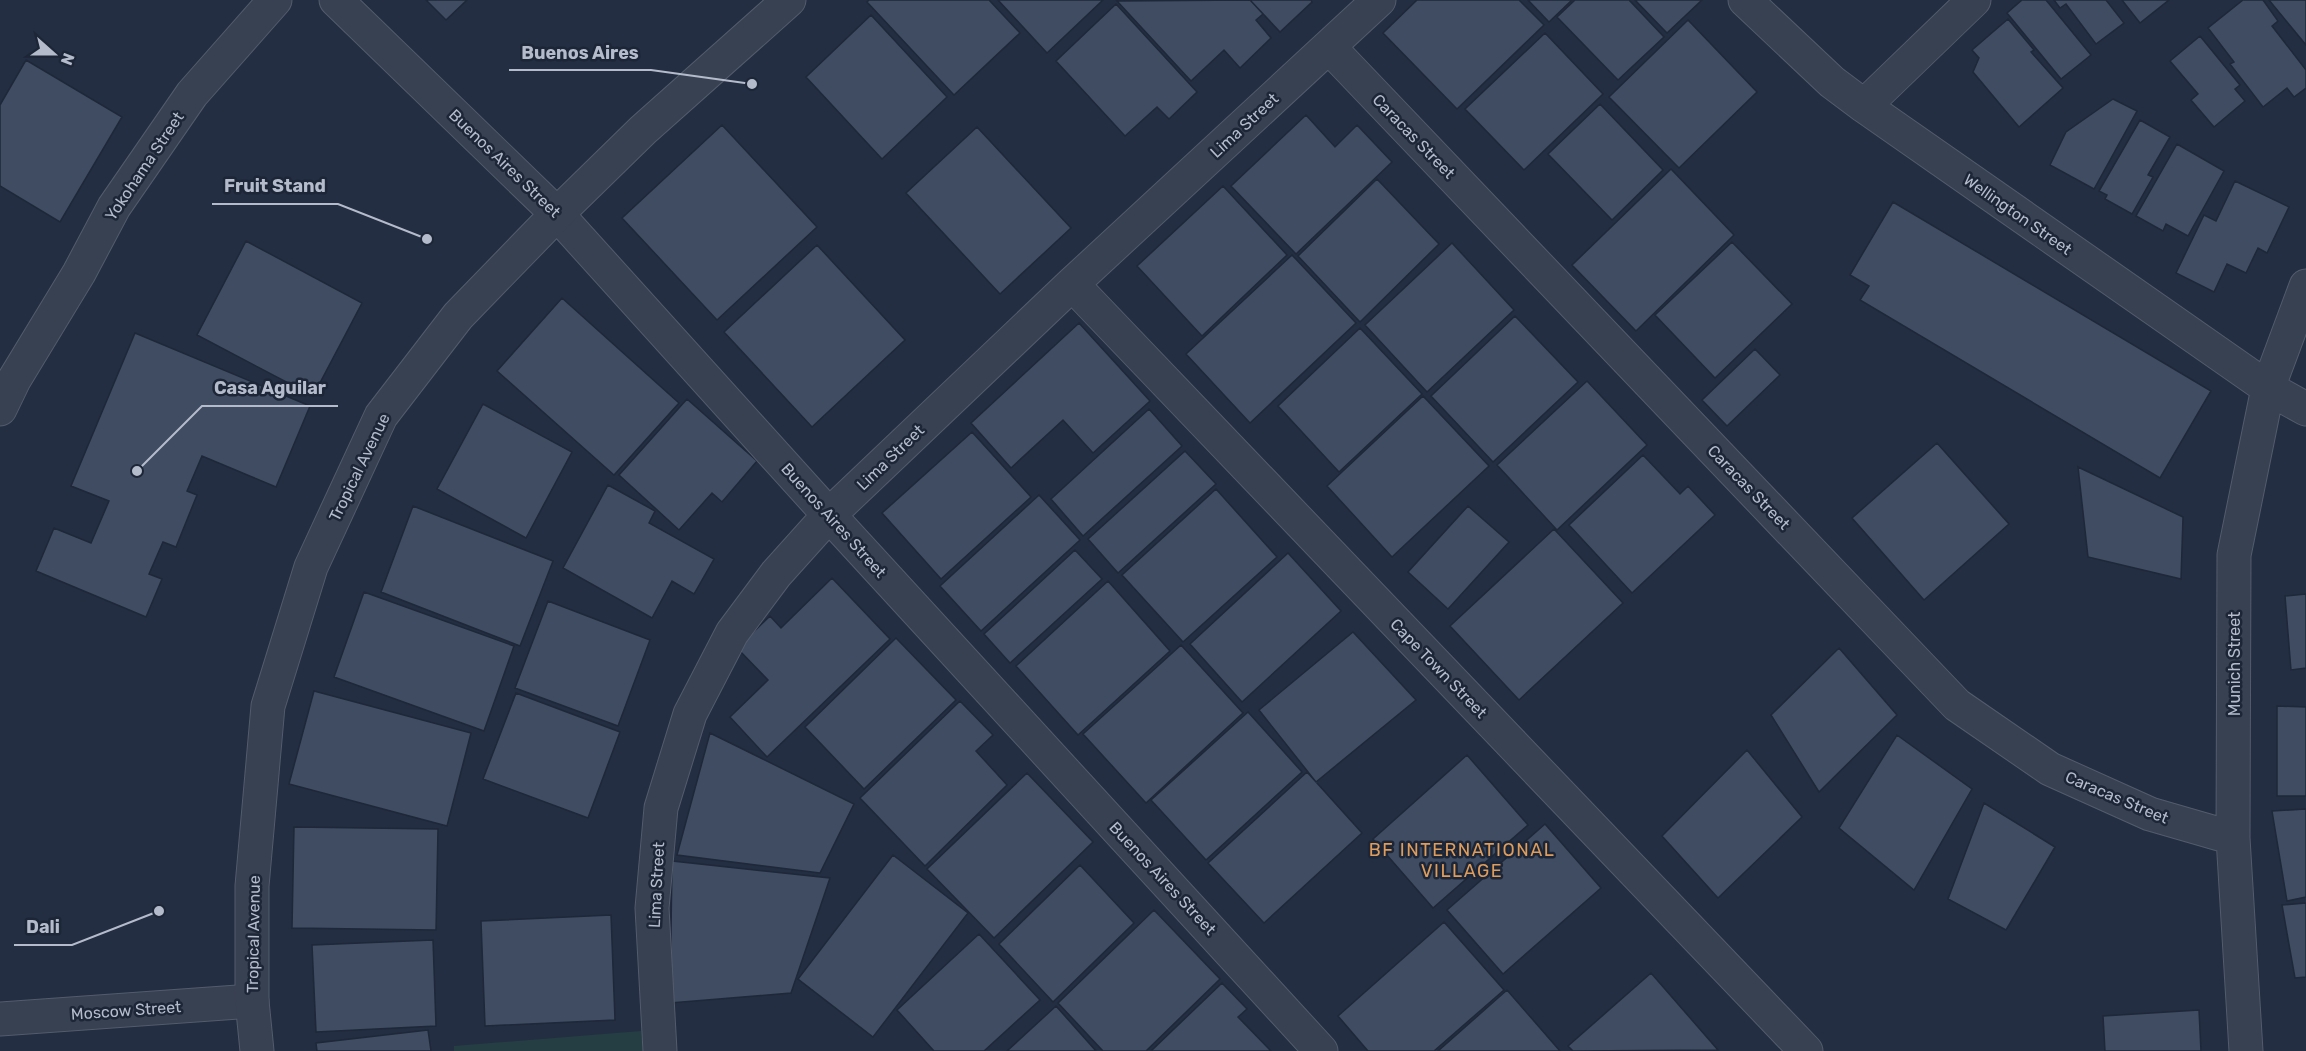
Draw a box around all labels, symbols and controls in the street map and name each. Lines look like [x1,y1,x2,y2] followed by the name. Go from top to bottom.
[24,24,84,84] north arrow
[509,34,651,70] callout: Buenos Aires
[521,42,639,64] text: Buenos Aires
[57,50,78,68] text: N
[1206,89,1282,162] street label: Lima Street
[1369,90,1459,183] street label: Caracas Street
[445,105,564,221] street label: Buenos Aires Street
[101,108,188,224] street label: Yokohama Street
[212,168,338,204] callout: Fruit Stand
[1960,170,2075,259] street label: Wellington Street
[224,175,326,197] text: Fruit Stand
[202,370,338,406] callout: Casa Aguilar
[214,377,326,399] text: Casa Aguilar
[325,410,394,524] street label: Tropical Avenue
[853,421,928,494] street label: Lima Street
[1704,441,1794,534] street label: Caracas Street
[777,459,890,582] street label: Buenos Aires Street
[2225,612,2244,716] street label: Munich Street
[1386,615,1491,722] street label: Cape Town Street
[2062,767,2171,828] street label: Caracas Street
[1105,818,1220,939] street label: Buenos Aires Street
[1369,839,1555,882] district label: BF INTERNATIONAL VILLAGE
[645,842,668,929] street label: Lima Street
[243,875,264,993] street label: Tropical Avenue
[14,909,72,945] callout: Dali
[26,916,60,938] text: Dali
[70,997,182,1024] street label: Moscow Street

